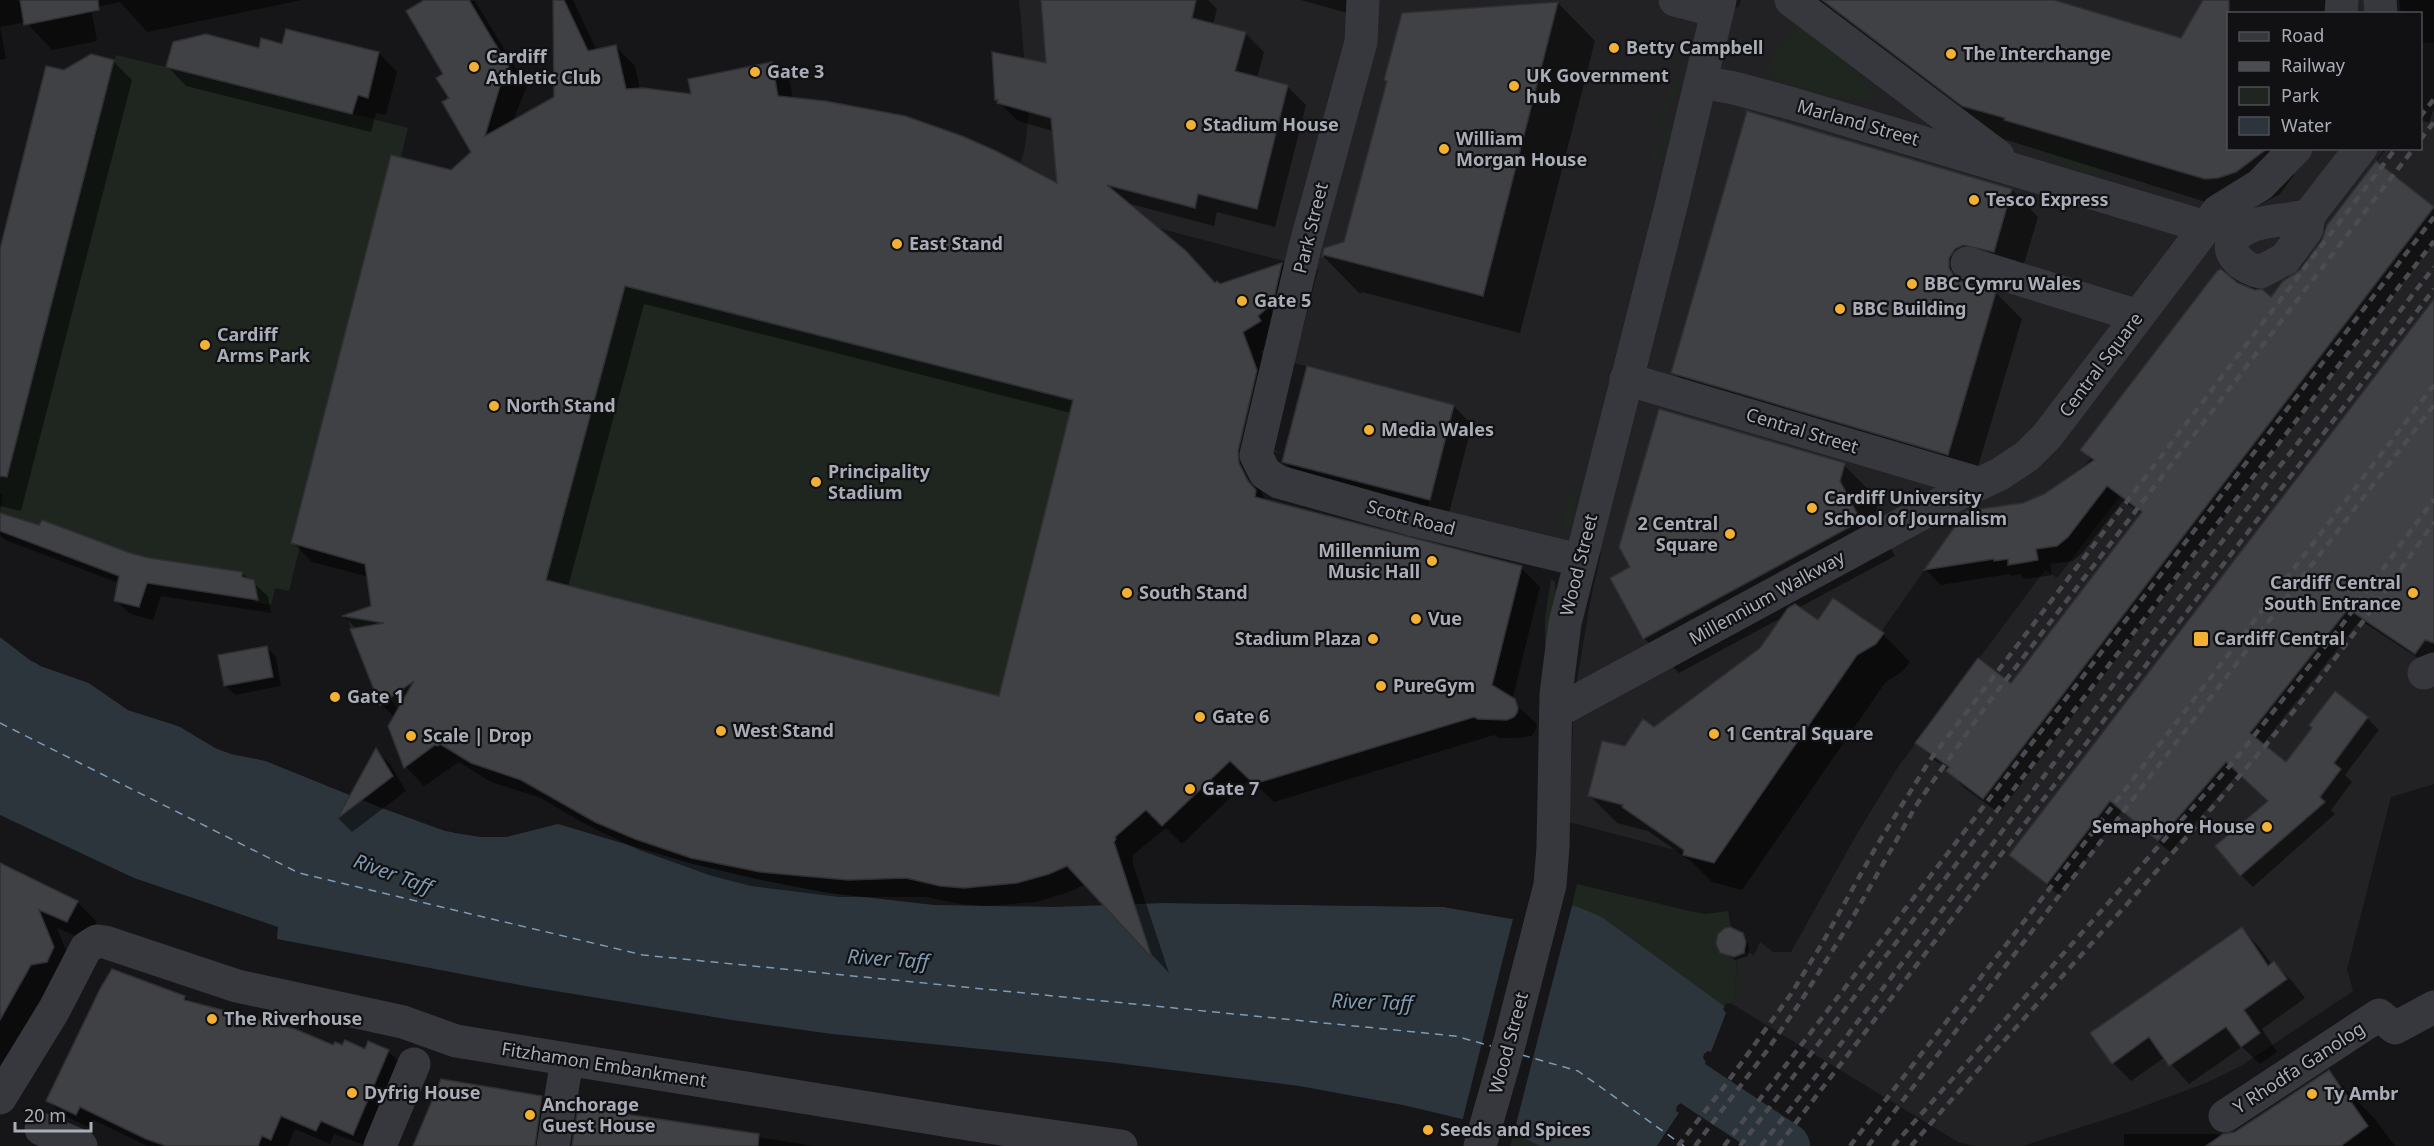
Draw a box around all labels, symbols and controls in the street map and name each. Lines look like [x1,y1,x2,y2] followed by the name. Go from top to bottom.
[2227,12,2422,150] legend
[2281,23,2324,47] text: Road
[1626,35,1763,59] place label: Betty Campbell
[1607,41,1621,55] marker: Betty Campbell
[1963,41,2111,65] place label: The Interchange
[486,44,601,89] place label: Cardiff Athletic Club
[1944,47,1958,61] marker: The Interchange
[2281,53,2346,77] text: Railway
[767,59,824,83] place label: Gate 3
[467,60,481,74] marker: Cardiff Athletic Club
[1526,63,1669,108] place label: UK Government hub
[748,65,762,79] marker: Gate 3
[1507,79,1521,93] marker: UK Government hub
[2281,83,2319,107] text: Park
[1795,93,1922,151] street label: Marland Street
[1203,112,1339,136] place label: Stadium House
[2281,113,2332,137] text: Water
[1184,118,1198,132] marker: Stadium House
[1456,126,1587,171] place label: William Morgan House
[1437,142,1451,156] marker: William Morgan House
[1287,179,1333,276] street label: Park Street
[1986,187,2109,211] place label: Tesco Express
[1967,193,1981,207] marker: Tesco Express
[909,231,1003,255] place label: East Stand
[890,237,904,251] marker: East Stand
[1924,271,2081,295] place label: BBC Cymru Wales
[1905,277,1919,291] marker: BBC Cymru Wales
[1254,288,1311,312] place label: Gate 5
[1235,294,1249,308] marker: Gate 5
[1852,296,1966,320] place label: BBC Building
[1833,302,1847,316] marker: BBC Building
[2053,307,2147,422] street label: Central Square
[217,322,311,367] place label: Cardiff Arms Park
[198,338,212,352] marker: Cardiff Arms Park
[506,393,616,417] place label: North Stand
[487,399,501,413] marker: North Stand
[1743,402,1862,459] street label: Central Street
[1381,417,1494,441] place label: Media Wales
[1362,423,1376,437] marker: Media Wales
[828,459,931,504] place label: Principality Stadium
[809,475,823,489] marker: Principality Stadium
[1824,485,2007,530] place label: Cardiff University School of Journalism
[1365,494,1458,540] street label: Scott Road
[1805,501,1819,515] marker: Cardiff University School of Journalism
[1554,511,1602,618] street label: Wood Street
[1637,511,1718,556] place label: 2 Central Square
[1723,527,1737,541] marker: 2 Central Square
[1318,538,1420,583] place label: Millennium Music Hall
[1685,544,1849,650] street label: Millennium Walkway
[1425,554,1439,568] marker: Millennium Music Hall
[2264,570,2401,615] place label: Cardiff Central South Entrance
[1139,580,1248,604] place label: South Stand
[1120,586,1134,600] marker: South Stand
[2406,586,2420,600] marker: Cardiff Central South Entrance
[1428,606,1462,630] place label: Vue
[1409,612,1423,626] marker: Vue
[1235,626,1361,650] place label: Stadium Plaza
[2214,626,2345,650] place label: Cardiff Central
[2192,630,2210,648] marker: Cardiff Central
[1366,632,1380,646] marker: Stadium Plaza
[1393,673,1475,697] place label: PureGym
[1374,679,1388,693] marker: PureGym
[347,684,404,708] place label: Gate 1
[328,690,342,704] marker: Gate 1
[1212,704,1269,728] place label: Gate 6
[1193,710,1207,724] marker: Gate 6
[733,718,834,742] place label: West Stand
[1726,721,1874,745] place label: 1 Central Square
[423,723,532,747] place label: Scale | Drop
[714,724,728,738] marker: West Stand
[1707,727,1721,741] marker: 1 Central Square
[404,729,418,743] marker: Scale | Drop
[1202,776,1259,800] place label: Gate 7
[1183,782,1197,796] marker: Gate 7
[2092,814,2255,838] place label: Semaphore House
[2260,820,2274,834] marker: Semaphore House
[350,847,439,901] water label: River Taff
[846,942,933,975] water label: River Taff
[1331,987,1417,1017] water label: River Taff
[1483,989,1533,1096] street label: Wood Street
[224,1006,362,1030] place label: The Riverhouse
[205,1012,219,1026] marker: The Riverhouse
[2228,1016,2369,1119] street label: Y Rhodfa Ganolog
[500,1036,709,1092] street label: Fitzhamon Embankment
[364,1080,480,1104] place label: Dyfrig House
[2324,1081,2398,1105] place label: Ty Ambr
[345,1086,359,1100] marker: Dyfrig House
[2305,1087,2319,1101] marker: Ty Ambr
[542,1092,656,1137] place label: Anchorage Guest House
[15,1095,92,1133] scale bar
[24,1103,66,1127] text: 20 m
[523,1108,537,1122] marker: Anchorage Guest House
[1440,1117,1591,1141] place label: Seeds and Spices
[1421,1123,1435,1137] marker: Seeds and Spices

